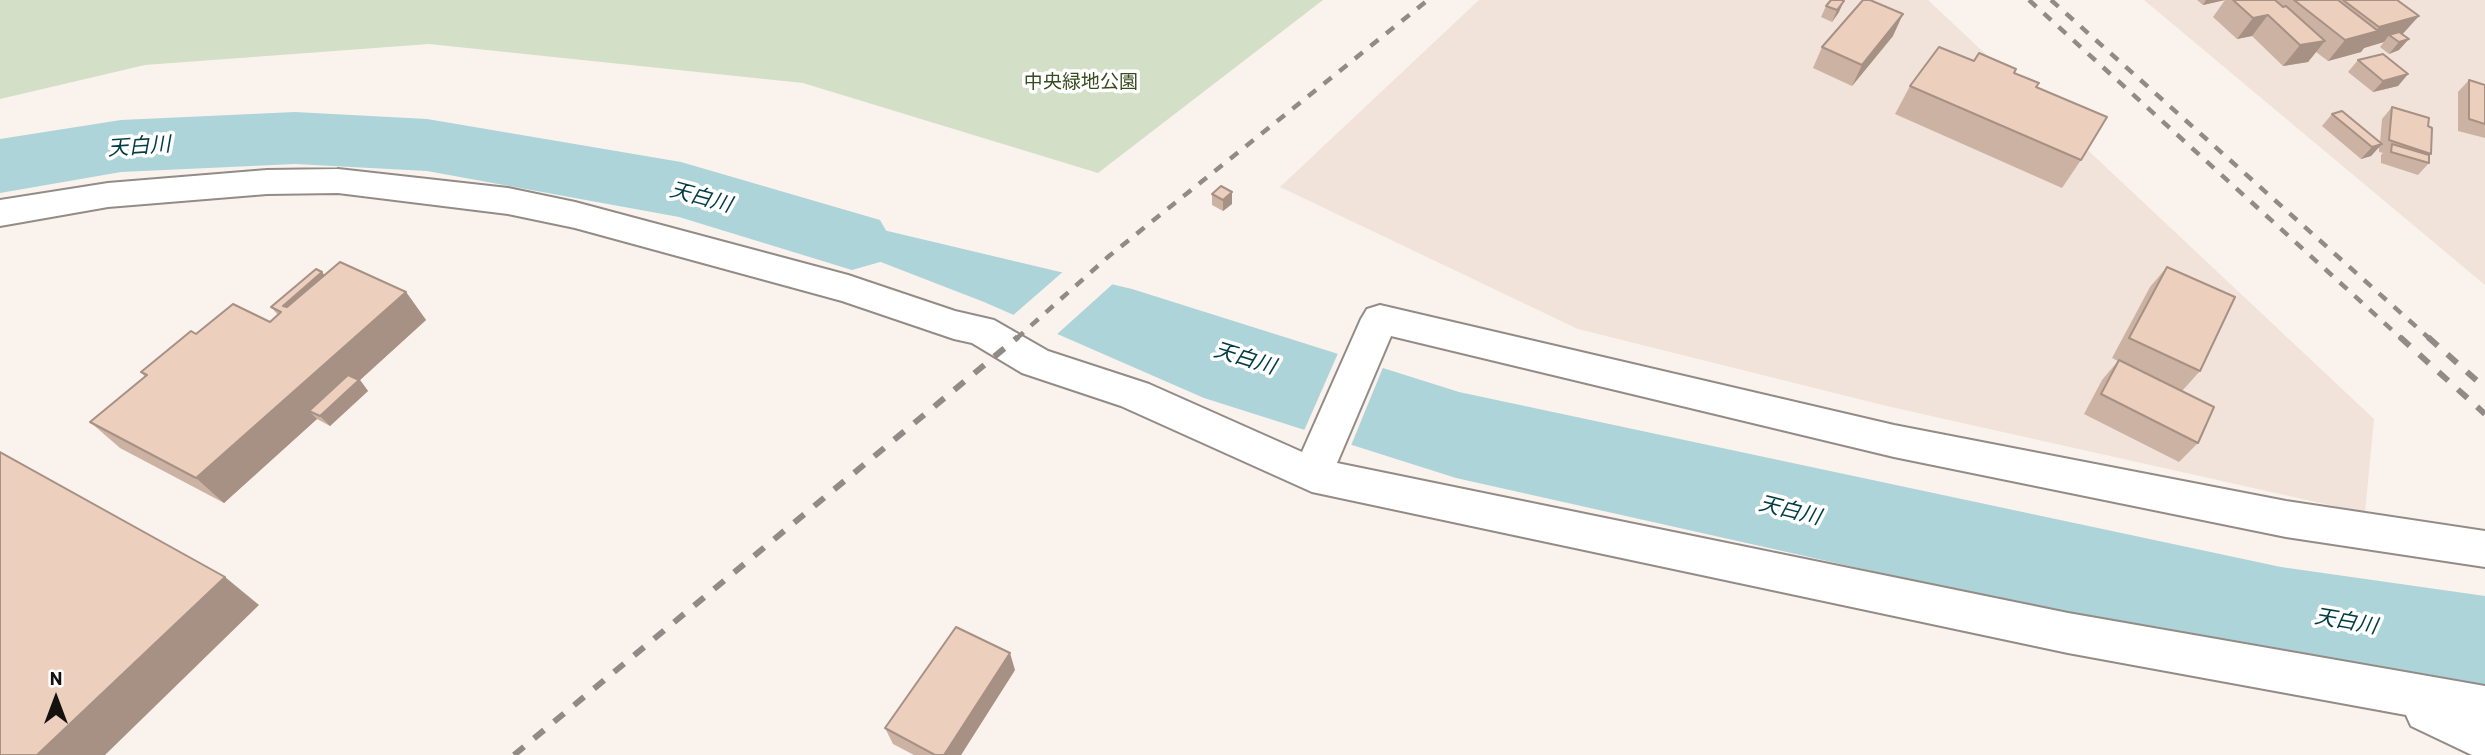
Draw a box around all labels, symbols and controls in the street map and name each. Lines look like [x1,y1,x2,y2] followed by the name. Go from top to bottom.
[1024,71,1138,93] park label: 中央緑地公園
[107,131,171,161] water label: 天白川
[667,177,735,217] water label: 天白川
[1211,337,1279,379] water label: 天白川
[1756,490,1824,530] water label: 天白川
[2313,603,2379,639] water label: 天白川
[21,664,91,734] north arrow
[50,666,62,689] text: N

